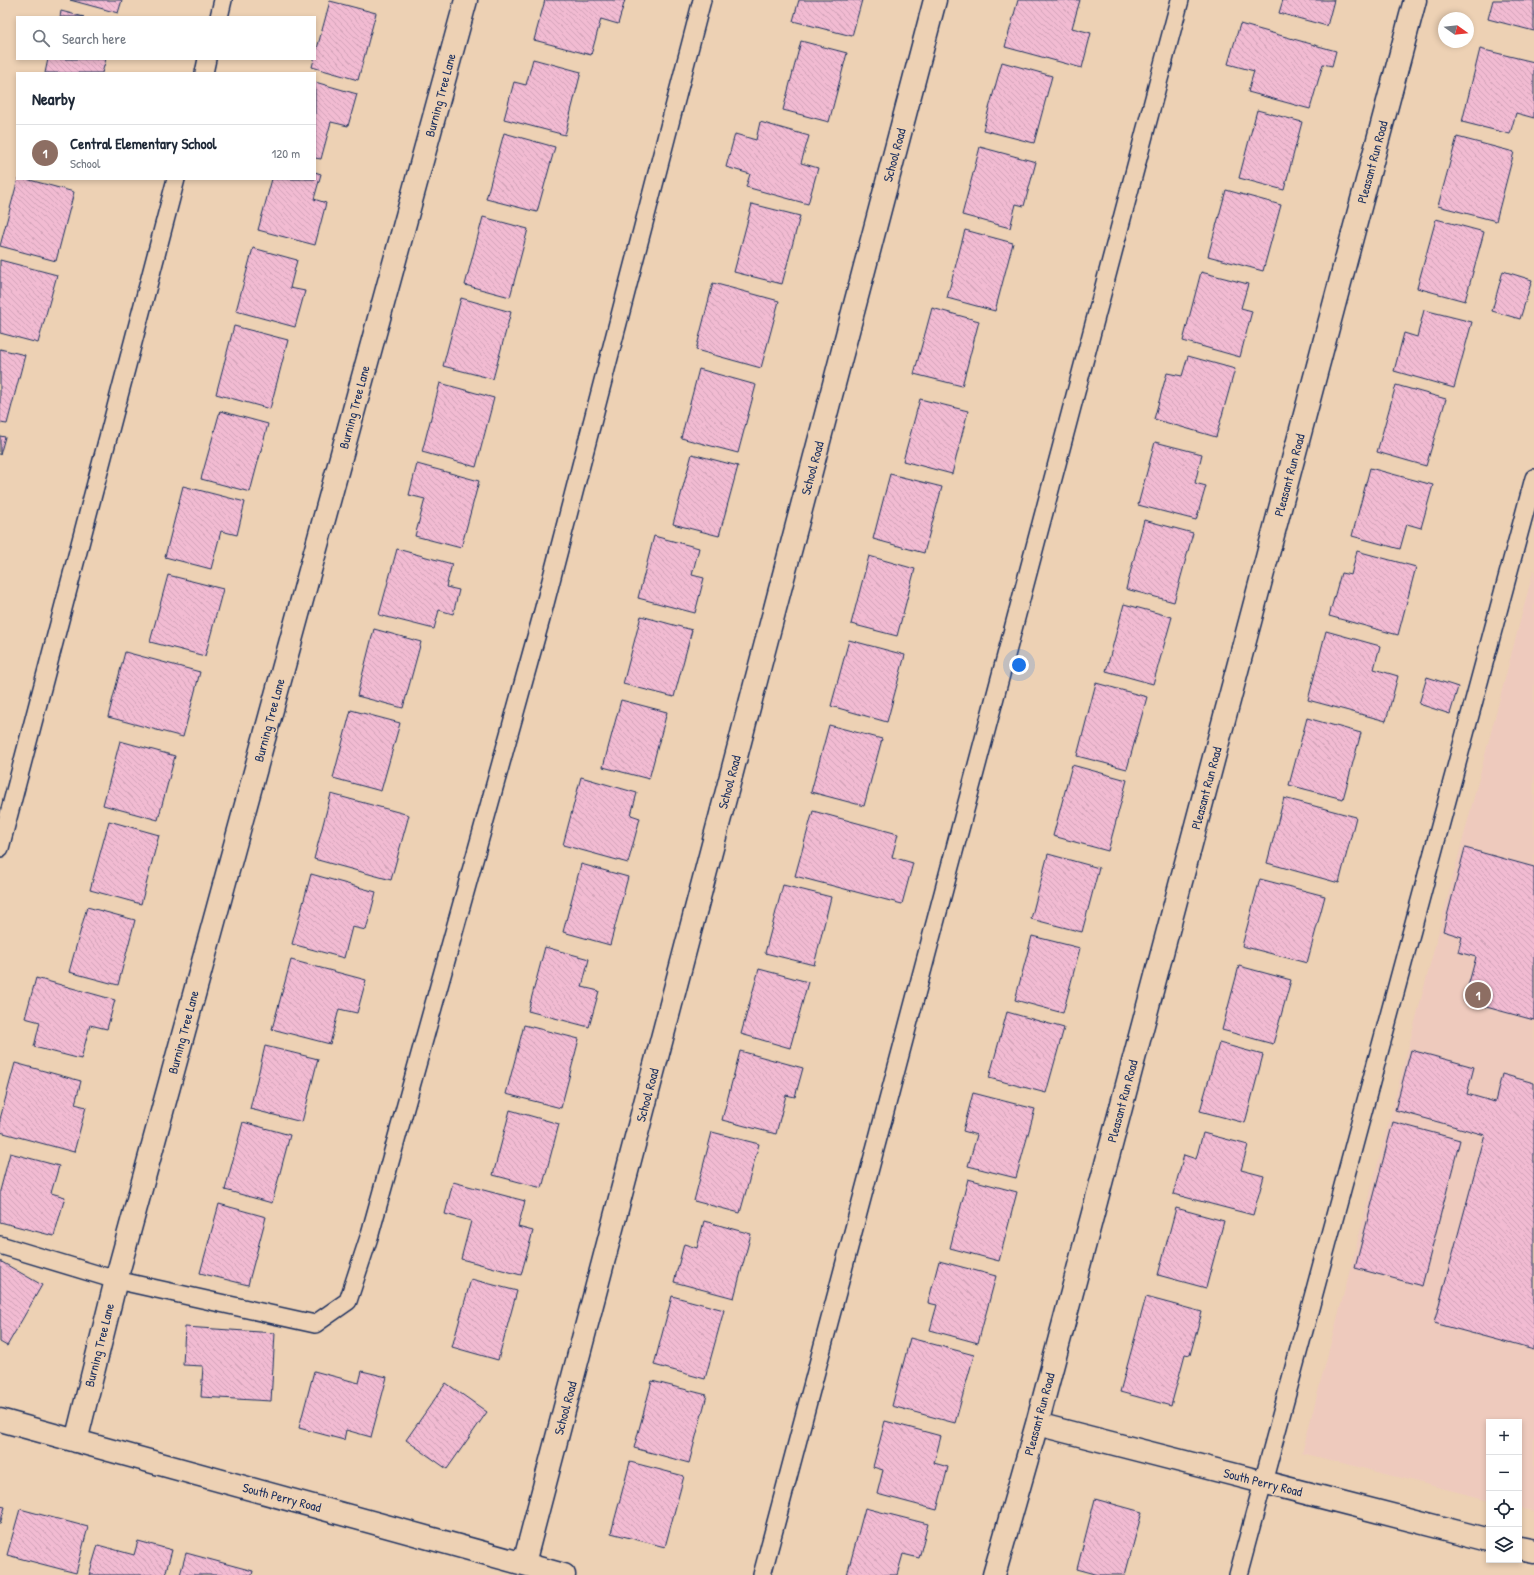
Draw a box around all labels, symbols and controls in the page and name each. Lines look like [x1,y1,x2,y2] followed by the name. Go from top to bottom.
[1438,12,1474,48] north arrow
[16,16,316,60] search box
[30,27,52,49] icon: search
[62,28,126,49] text: Search here
[420,51,460,139] street label: Burning Tree Lane
[32,87,75,110] text: Nearby
[1352,119,1392,205] street label: Pleasant Run Road
[878,126,910,184] street label: School Road
[70,133,216,154] text: Central Elementary School
[43,144,47,162] text: 1
[272,144,300,162] text: 120 m
[70,154,100,172] text: School
[334,363,374,451] street label: Burning Tree Lane
[1269,432,1309,518] street label: Pleasant Run Road
[796,439,828,497] street label: School Road
[1009,655,1029,675] your location
[249,676,289,764] street label: Burning Tree Lane
[1186,745,1226,831] street label: Pleasant Run Road
[713,753,745,811] street label: School Road
[1465,980,1491,1010] pin: 1
[163,988,203,1076] street label: Burning Tree Lane
[1102,1058,1142,1144] street label: Pleasant Run Road
[631,1066,663,1124] street label: School Road
[80,1301,118,1389] street label: Burning Tree Lane
[1019,1371,1059,1457] street label: Pleasant Run Road
[549,1379,581,1437] street label: School Road
[1486,1419,1522,1563] map controls
[1486,1419,1522,1455] button: +
[1486,1455,1522,1491] button: −
[1222,1464,1304,1500] street label: South Perry Road
[241,1478,323,1516] street label: South Perry Road
[1486,1491,1522,1527] button: locate
[1486,1527,1522,1563] button: layers

